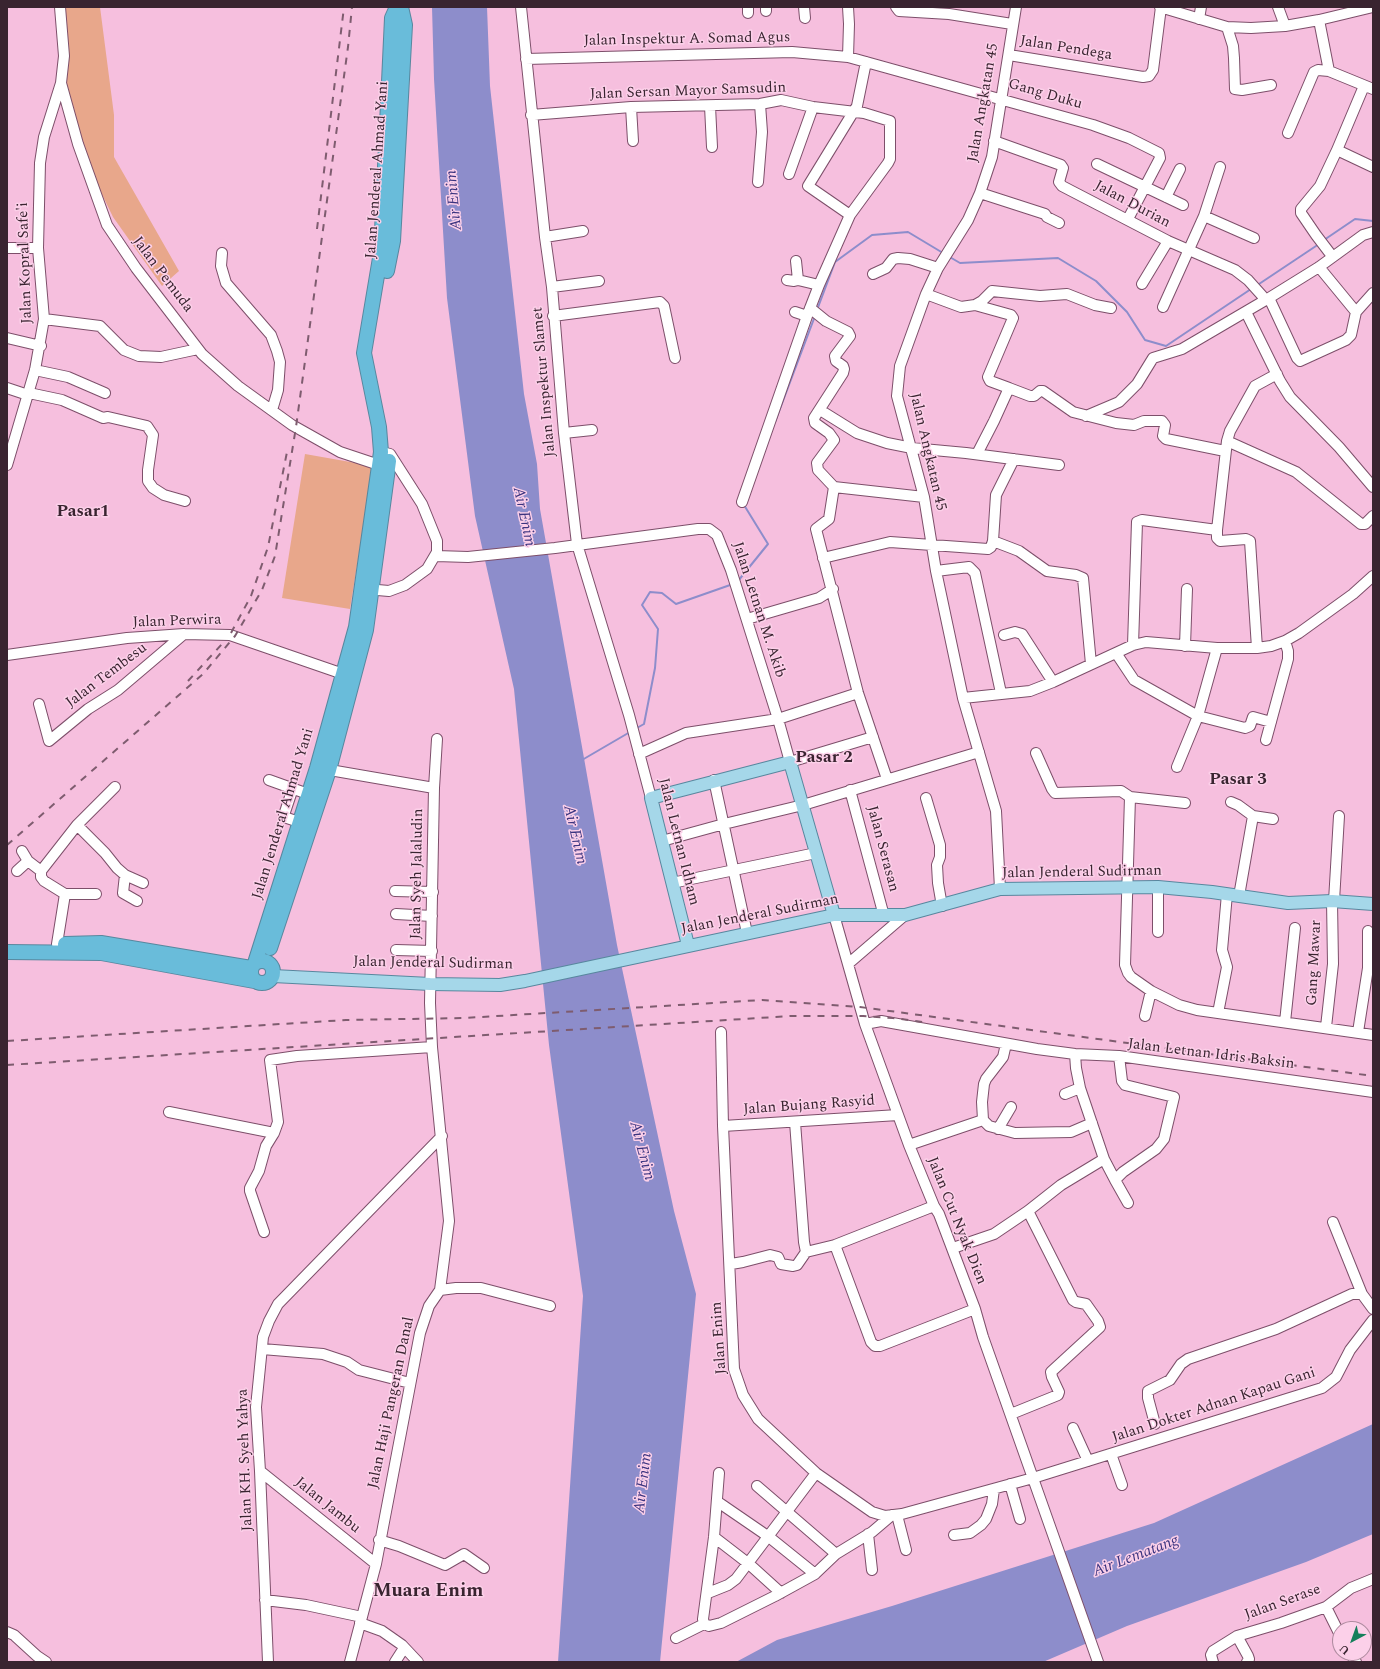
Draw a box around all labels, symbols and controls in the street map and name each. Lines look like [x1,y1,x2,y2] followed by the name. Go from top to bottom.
[583,29,791,51] street label: Jalan Inspektur A. Somad Agus
[1019,33,1113,65] street label: Jalan Pendega
[965,42,1003,164] street label: Jalan Angkatan 45
[1006,76,1084,114] street label: Gang Duku
[589,80,787,104] street label: Jalan Sersan Mayor Samsudin
[363,81,393,259] street label: Jalan Jenderal Ahmad Yani
[443,169,467,231] water label: Air Enim
[1091,177,1173,233] street label: Jalan Durian
[15,202,37,324] street label: Jalan Kopral Safe'i
[128,233,196,317] street label: Jalan Pemuda
[529,306,561,458] street label: Jalan Inspektur Slamet
[905,391,949,513] street label: Jalan Angkatan 45
[507,486,539,548] water label: Air Enim
[56,503,110,523] district label: Pasar1
[728,540,788,680] street label: Jalan Letnan M. Akib
[132,611,222,633] street label: Jalan Perwira
[63,640,151,712] street label: Jalan Tembesu
[249,726,319,902] street label: Jalan Jenderal Ahmad Yani
[795,749,853,769] district label: Pasar 2
[1209,771,1267,791] district label: Pasar 3
[653,776,703,908] street label: Jalan Letnan Idham
[558,804,590,866] water label: Air Enim
[862,804,902,894] street label: Jalan Serasan
[408,808,428,940] street label: Jalan Syeh Jalaludin
[1002,863,1162,883] street label: Jalan Jenderal Sudirman
[680,891,840,939] street label: Jalan Jenderal Sudirman
[1304,920,1326,1006] street label: Gang Mawar
[353,954,513,974] street label: Jalan Jenderal Sudirman
[1127,1036,1295,1074] street label: Jalan Letnan Idris Baksin
[743,1092,875,1120] street label: Jalan Bujang Rasyid
[624,1119,658,1183] water label: Air Enim
[922,1155,990,1287] street label: Jalan Cut Nyak Dien
[708,1301,732,1375] street label: Jalan Enim
[365,1315,419,1491] street label: Jalan Haji Pangeran Danal
[1110,1365,1318,1447] street label: Jalan Dokter Adnan Kapau Gani
[235,1388,257,1532] street label: Jalan KH. Syeh Yahya
[631,1452,657,1514] water label: Air Enim
[291,1474,363,1538] street label: Jalan Jambu
[1091,1532,1181,1582] water label: Air Lematang
[373,1581,483,1603] district label: Muara Enim
[1243,1581,1323,1625] street label: Jalan Serase
[1332,1621,1372,1661] north arrow
[1335,1640,1354,1659] text: U

